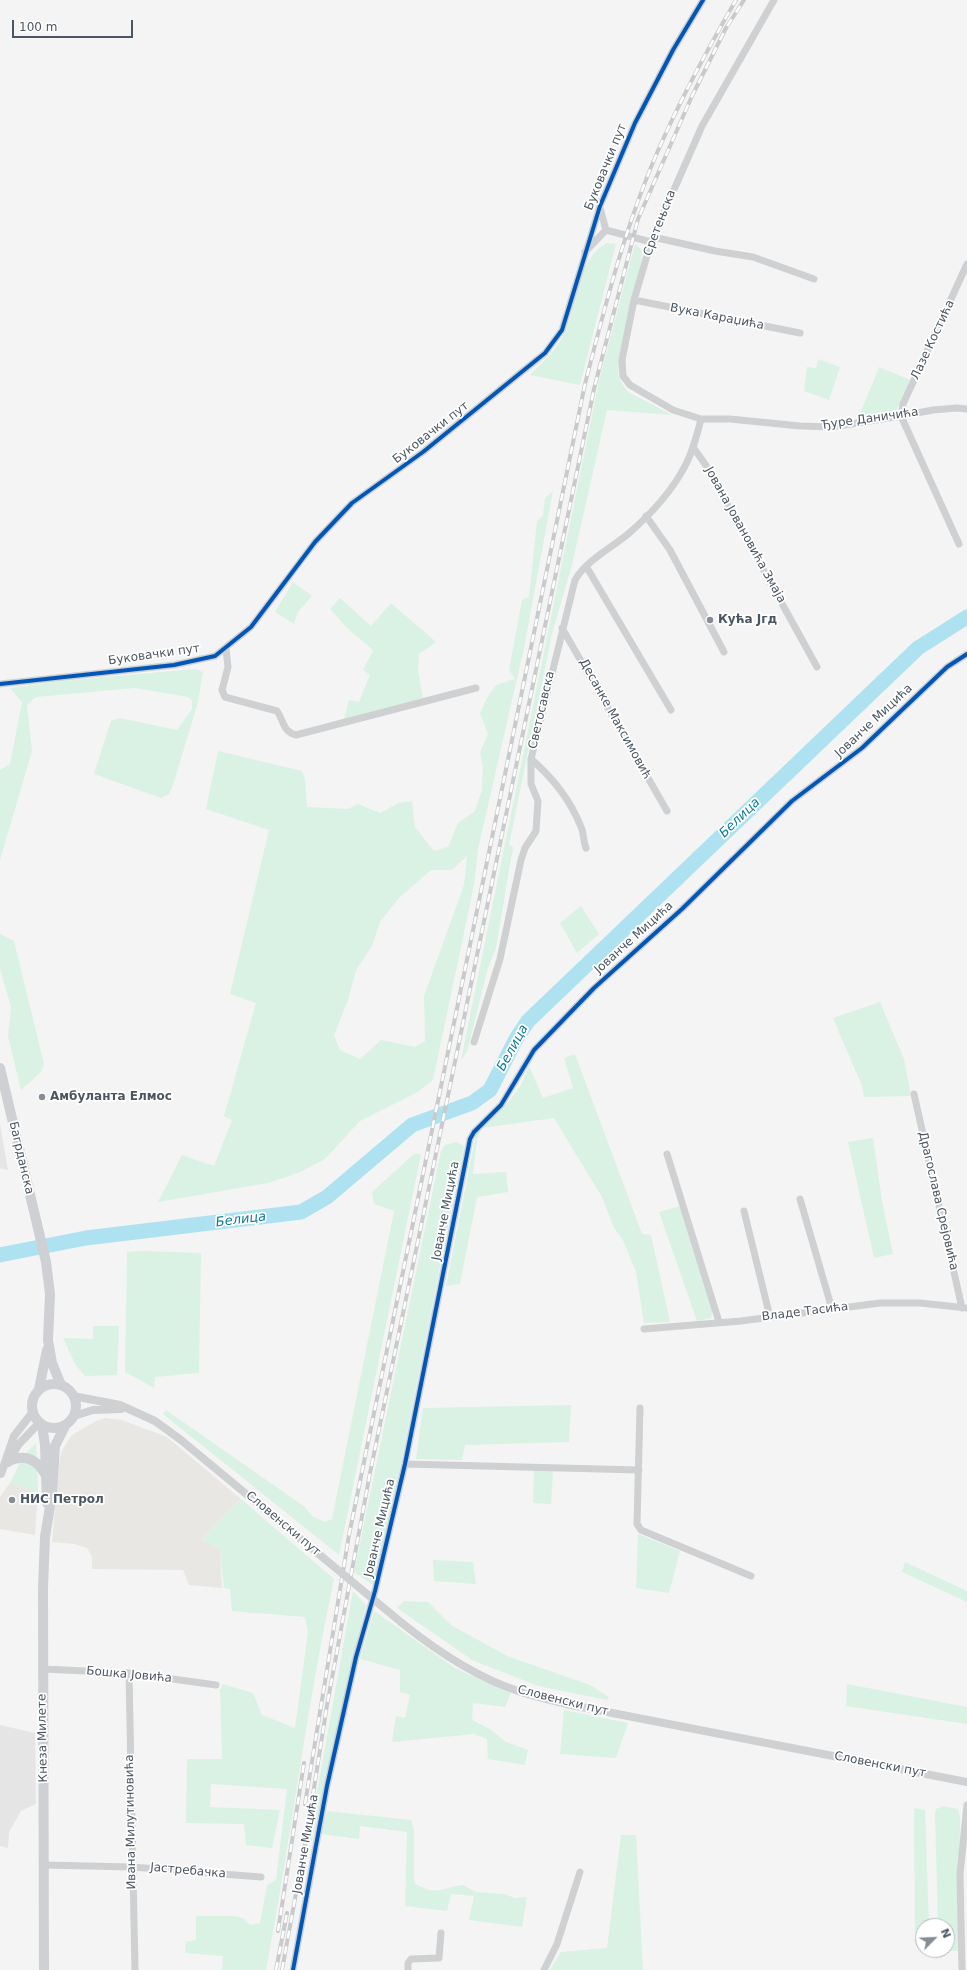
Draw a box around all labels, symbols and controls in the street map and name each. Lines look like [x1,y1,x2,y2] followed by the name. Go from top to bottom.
[14,12,135,38] scale bar
[19,20,57,34] text: 100 m
[582,122,630,212] street label: Буковачки пут
[641,188,679,258] street label: Сретењска
[908,298,958,382] street label: Лазе Костића
[669,301,765,333] street label: Вука Караџића
[390,399,472,467] street label: Буковачки пут
[821,405,919,433] street label: Ђуре Даничића
[702,464,788,606] street label: Јована Јовановића Змаја
[718,613,777,627] place label: Кућа Јгд
[705,615,715,625] marker: Кућа Јгд
[107,641,201,669] street label: Буковачки пут
[576,656,654,782] street label: Десанке Максимовић
[526,670,558,750] street label: Светосавска
[832,681,916,761] street label: Јованче Мицића
[716,795,764,841] water label: Белица
[592,899,676,977] street label: Јованче Мицића
[494,1022,532,1074] water label: Белица
[50,1090,172,1104] place label: Амбуланта Елмос
[37,1092,47,1102] marker: Амбуланта Елмос
[6,1120,36,1196] street label: Багрданска
[915,1130,961,1272] street label: Драгослава Срејовића
[429,1160,463,1262] street label: Јованче Мицића
[215,1209,267,1231] water label: Белица
[761,1300,849,1324] street label: Владе Тасића
[362,1477,398,1579] street label: Јованче Мицића
[243,1489,323,1559] street label: Словенски пут
[20,1493,104,1507] place label: НИС Петрол
[7,1495,17,1505] marker: НИС Петрол
[86,1664,172,1686] street label: Бошка Јовића
[516,1683,610,1719] street label: Словенски пут
[35,1693,51,1783] street label: Кнеза Милете
[833,1749,927,1781] street label: Словенски пут
[123,1754,139,1890] street label: Ивана Милутиновића
[290,1793,322,1895] street label: Јованче Мицића
[150,1861,226,1881] street label: Јастребачка
[915,1918,955,1958] north arrow
[938,1926,953,1940] text: N

